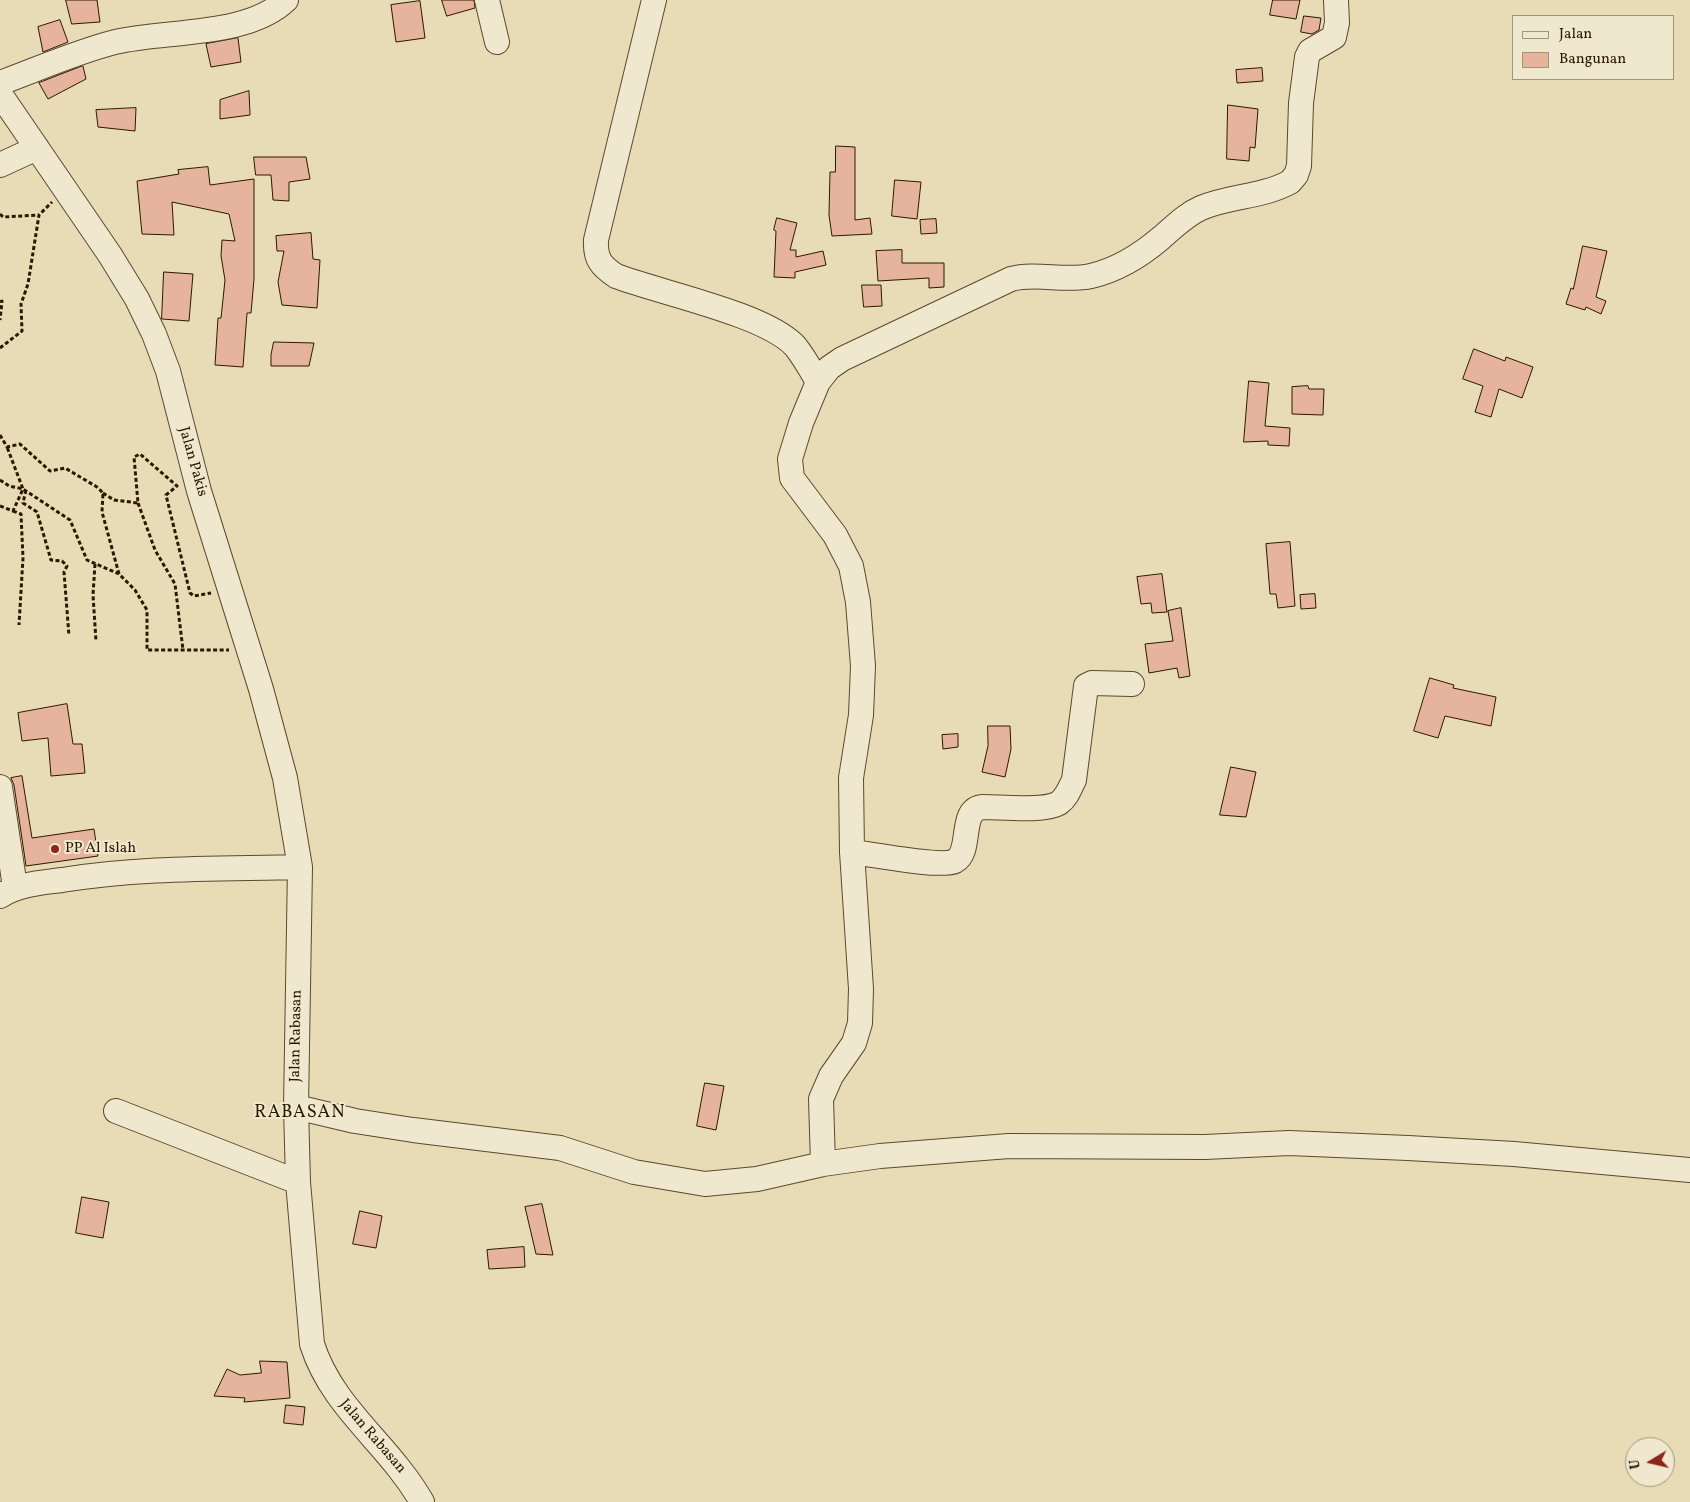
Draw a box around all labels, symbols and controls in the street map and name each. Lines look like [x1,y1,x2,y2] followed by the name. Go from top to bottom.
[1512,15,1675,80] legend
[1559,24,1592,45] text: Jalan
[1559,49,1626,70] text: Bangunan
[173,425,211,499] street label: Jalan Pakis
[65,840,136,858] place label: PP Al Islah
[49,843,61,855] marker: PP Al Islah
[287,990,307,1082] street label: Jalan Rabasan
[253,1103,347,1125] district label: RABASAN
[335,1396,409,1478] street label: Jalan Rabasan
[1625,1437,1675,1487] north arrow
[1626,1458,1646,1471] text: U

